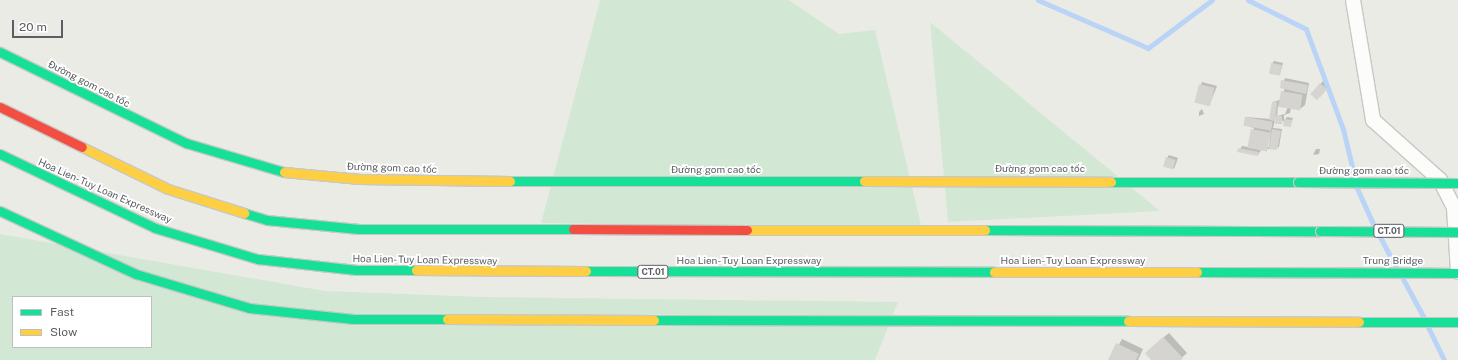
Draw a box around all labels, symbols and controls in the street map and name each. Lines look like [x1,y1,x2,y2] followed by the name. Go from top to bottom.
[14,12,65,38] scale bar
[19,20,47,34] text: 20 m
[46,58,132,110] street label: Đường gom cao tốc
[36,156,174,226] street label: Hoa Lien- Tuy Loan Expressway
[347,160,437,176] street label: Đường gom cao tốc
[995,163,1085,175] street label: Đường gom cao tốc
[671,164,761,176] street label: Đường gom cao tốc
[1319,165,1409,177] street label: Đường gom cao tốc
[1373,224,1405,238] road number: CT.01
[352,253,498,267] street label: Hoa Lien- Tuy Loan Expressway
[676,255,822,267] street label: Hoa Lien- Tuy Loan Expressway
[1000,255,1146,267] street label: Hoa Lien- Tuy Loan Expressway
[1363,255,1423,267] street label: Trung Bridge
[637,265,669,279] road number: CT.01
[12,296,152,348] legend
[50,305,74,319] text: Fast
[50,325,77,339] text: Slow

